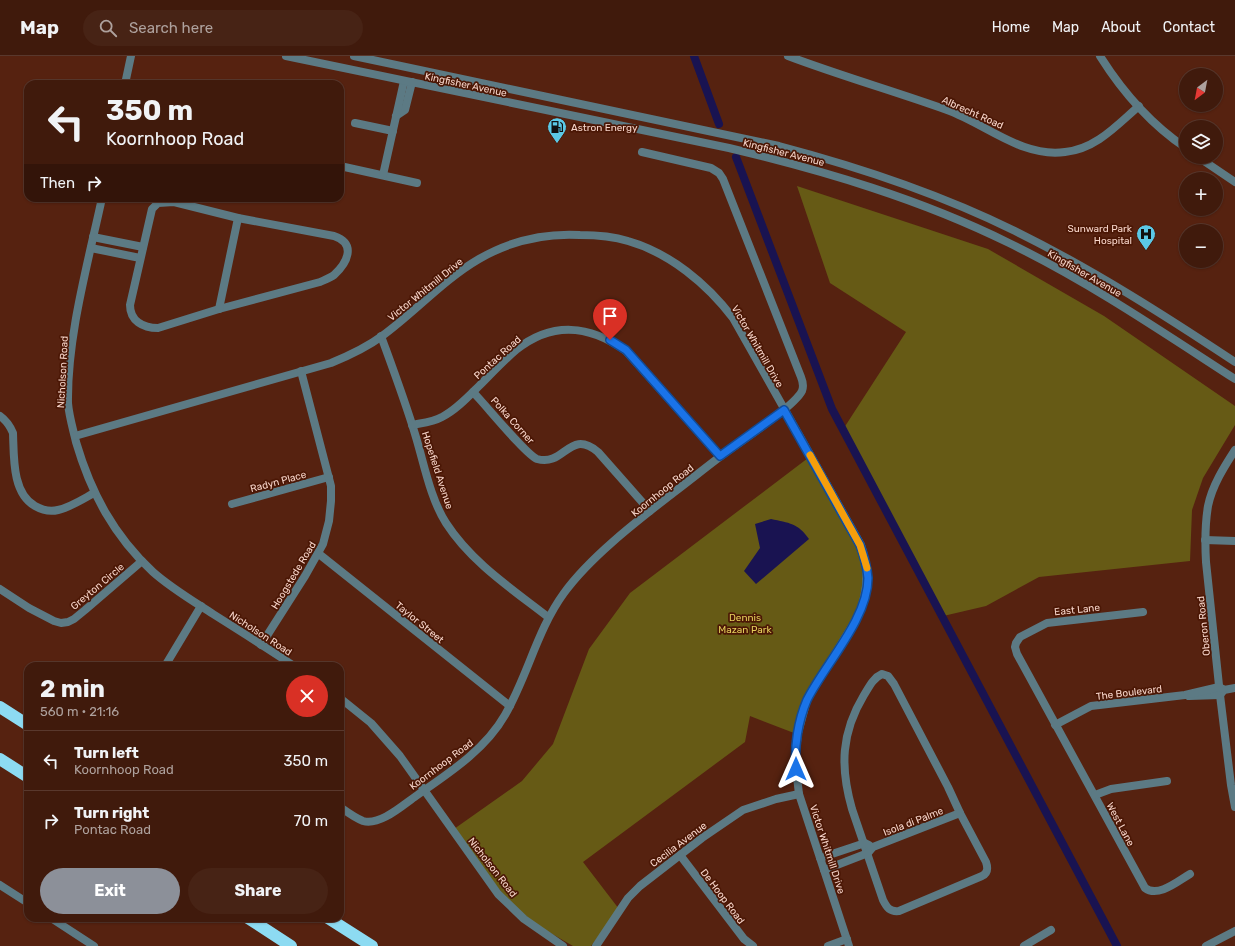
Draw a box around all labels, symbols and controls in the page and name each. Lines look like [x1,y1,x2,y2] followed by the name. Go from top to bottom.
[83,10,363,46] search box
[20,16,59,39] text: Map
[97,17,119,39] icon: search
[129,19,213,37] text: Search here
[992,19,1030,36] text: Home
[1052,19,1079,36] text: Map
[1101,19,1141,36] text: About
[1163,19,1215,36] text: Contact
[1179,68,1223,112] north arrow
[1179,68,1223,268] map controls
[424,70,508,100] street label: Kingfisher Avenue
[106,94,193,127] text: 350 m
[940,94,1005,132] street label: Albrecht Road
[40,96,92,148] icon: left
[546,116,568,144] fuel station icon: Astron Energy
[1179,120,1223,164] button: layers
[571,122,638,134] place label: Astron Energy
[106,128,244,150] text: Koornhoop Road
[742,137,826,169] street label: Kingfisher Avenue
[83,172,105,194] icon: right
[1179,172,1223,216] button: +
[40,174,75,192] text: Then
[1067,223,1133,247] place label: Sunward Park Hospital
[1135,223,1157,251] hospital icon: Sunward Park Hospital
[1179,224,1223,268] button: −
[1045,248,1124,300] street label: Kingfisher Avenue
[386,256,466,324] street label: Victor Whitmill Drive
[593,299,627,340] pin
[729,303,786,390] street label: Victor Whitmill Drive
[599,305,621,327] icon: arrive
[472,333,524,382] street label: Pontac Road
[55,336,71,408] street label: Nicholson Road
[488,395,537,447] street label: Polka Corner
[419,430,455,511] street label: Hopefield Avenue
[629,462,696,520] street label: Koornhoop Road
[249,469,308,495] street label: Radyn Place
[269,539,319,612] street label: Hoogstede Road
[69,561,127,613] street label: Greyton Circle
[1195,595,1213,656] street label: Oberon Road
[393,600,446,646] street label: Taylor Street
[1054,602,1101,618] street label: East Lane
[227,609,294,659] street label: Nicholson Road
[718,612,773,636] park label: Dennis Mazan Park
[40,675,105,703] text: 2 min
[286,675,328,717] button: close
[1095,683,1163,703] street label: The Boulevard
[40,704,119,719] text: 560 m · 21:16
[407,737,476,793] street label: Koornhoop Road
[74,744,139,762] text: Turn left
[775,748,817,790] position arrow
[40,750,62,772] icon: left
[284,752,328,770] text: 350 m
[74,762,174,777] text: Koornhoop Road
[1104,801,1137,849] street label: West Lane
[807,803,847,896] street label: Victor Whitmill Drive
[74,804,149,822] text: Turn right
[882,805,946,839] street label: Isola di Palme
[40,810,62,832] icon: right
[294,812,328,830] text: 70 m
[648,819,710,870] street label: Cecilia Avenue
[74,822,151,837] text: Pontac Road
[465,835,519,900] street label: Nicholson Road
[698,867,747,926] street label: De Hoop Road
[40,868,180,914] button: Exit
[188,868,328,914] button: Share

